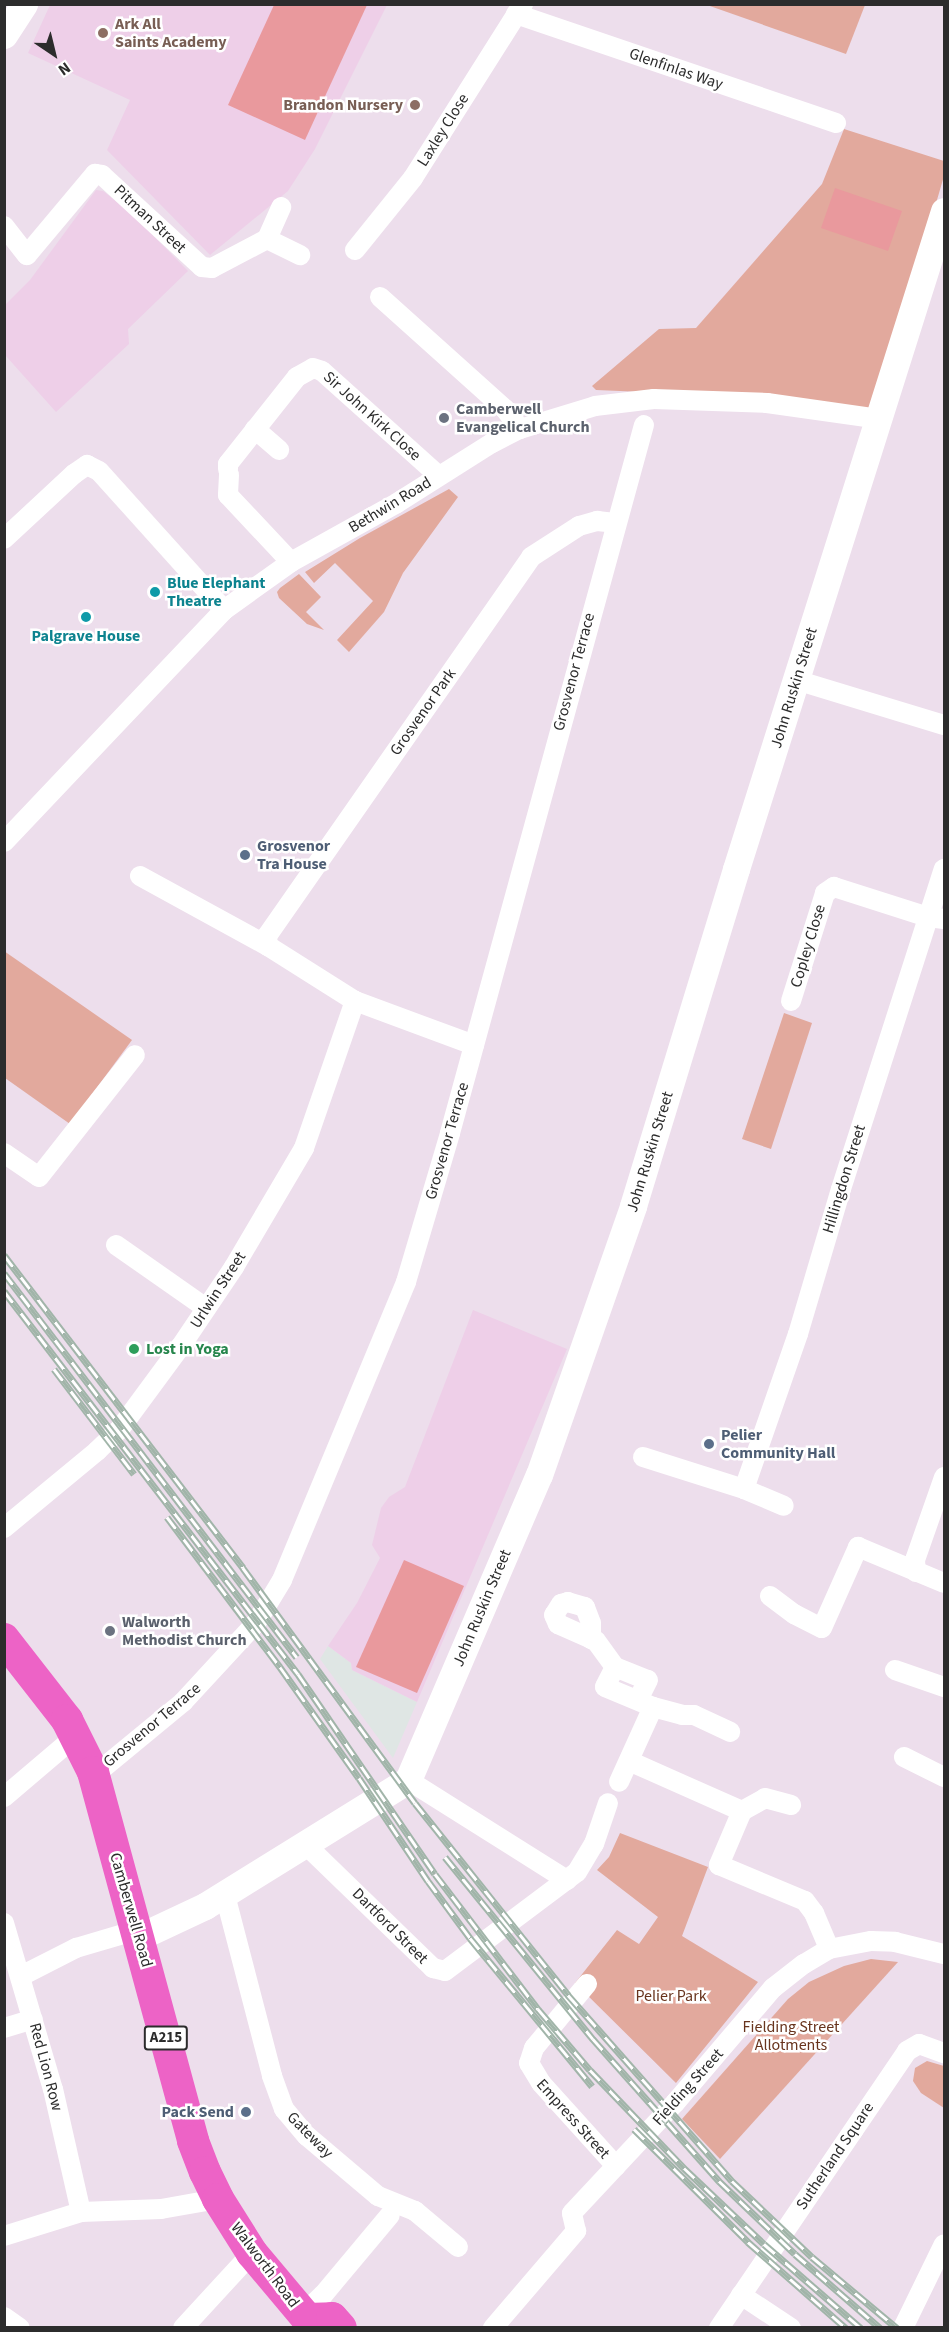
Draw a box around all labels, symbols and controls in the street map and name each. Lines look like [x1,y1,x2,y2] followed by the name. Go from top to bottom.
[115,14,227,52] place label: Ark All Saints Academy
[24,24,84,84] north arrow
[96,26,110,40] marker: Ark All Saints Academy
[627,44,725,94] street label: Glenfinlas Way
[54,57,75,81] text: N
[413,90,473,170] street label: Laxley Close
[283,95,403,115] place label: Brandon Nursery
[408,98,422,112] marker: Brandon Nursery
[110,181,190,257] street label: Pitman Street
[319,367,425,465] street label: Sir John Kirk Close
[456,399,590,437] place label: Camberwell Evangelical Church
[437,411,451,425] marker: Camberwell Evangelical Church
[345,473,435,537] street label: Bethwin Road
[167,573,265,611] place label: Blue Elephant Theatre
[148,585,162,599] marker: Blue Elephant Theatre
[79,610,93,624] marker: Palgrave House
[549,611,599,733] street label: Grosvenor Terrace
[766,625,822,751] street label: John Ruskin Street
[32,626,140,646] place label: Palgrave House
[386,665,460,759] street label: Grosvenor Park
[257,836,330,874] place label: Grosvenor Tra House
[238,848,252,862] marker: Grosvenor Tra House
[786,902,830,990] street label: Copley Close
[421,1080,473,1202] street label: Grosvenor Terrace
[622,1089,678,1215] street label: John Ruskin Street
[818,1122,870,1236] street label: Hillingdon Street
[186,1248,250,1332] street label: Urlwin Street
[146,1339,229,1359] place label: Lost in Yoga
[127,1342,141,1356] marker: Lost in Yoga
[721,1425,835,1463] place label: Pelier Community Hall
[702,1437,716,1451] marker: Pelier Community Hall
[449,1547,515,1669] street label: John Ruskin Street
[122,1612,247,1650] place label: Walworth Methodist Church
[103,1624,117,1638] marker: Walworth Methodist Church
[99,1679,205,1771] street label: Grosvenor Terrace
[105,1851,157,1969] street label: Camberwell Road
[348,1884,432,1968] street label: Dartford Street
[635,1986,707,2006] park label: Pelier Park
[743,2017,839,2055] park label: Fielding Street Allotments
[25,2021,67,2113] street label: Red Lion Row
[144,2026,188,2050] road number: A215
[648,2045,728,2129] street label: Fielding Street
[532,2075,614,2163] street label: Empress Street
[792,2099,878,2213] street label: Sutherland Square
[162,2102,234,2122] place label: Pack Send
[239,2105,253,2119] marker: Pack Send
[283,2108,337,2162] street label: Gateway
[227,2219,303,2311] street label: Walworth Road

